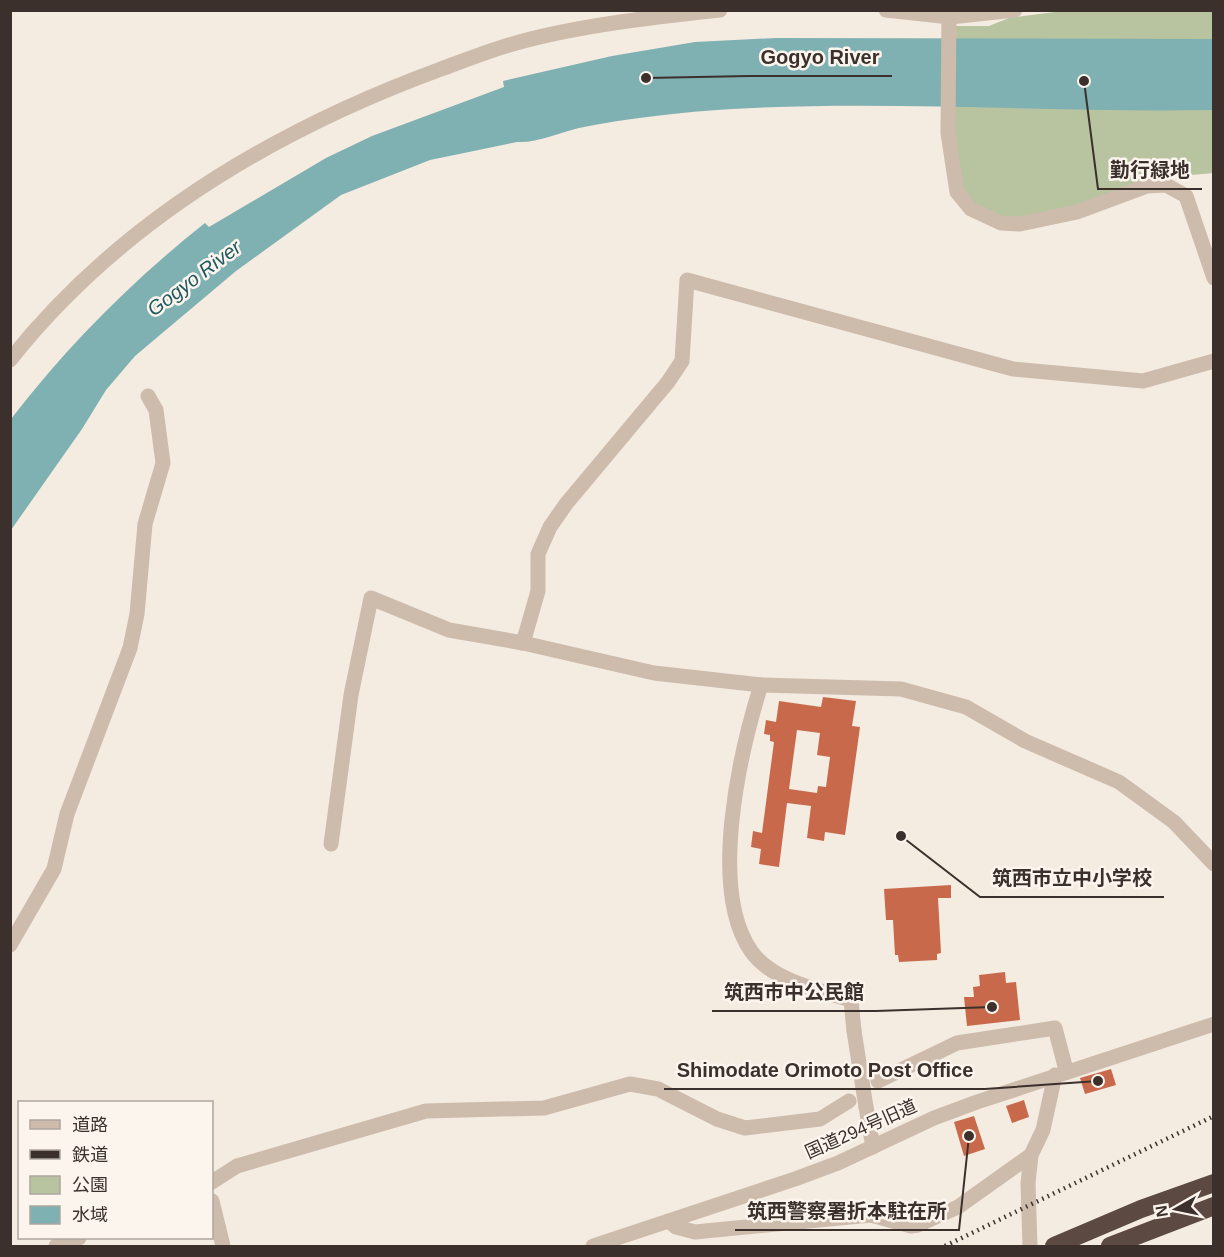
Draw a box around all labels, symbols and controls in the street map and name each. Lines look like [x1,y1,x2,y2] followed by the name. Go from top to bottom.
[749,38,892,76] callout: Gogyo River
[761,46,880,68] text: Gogyo River
[1098,151,1202,189] callout: 勤行緑地
[1110,159,1190,181] text: 勤行緑地
[143,235,246,320] water label: Gogyo River
[980,859,1164,897] callout: 筑西市立中小学校
[992,867,1152,889] text: 筑西市立中小学校
[712,973,876,1011] callout: 筑西市中公民館
[724,981,864,1003] text: 筑西市中公民館
[664,1051,985,1089] callout: Shimodate Orimoto Post Office
[677,1059,973,1081] text: Shimodate Orimoto Post Office
[802,1095,920,1163] street label: 国道294号旧道
[18,1101,213,1239] legend
[72,1115,108,1135] text: 道路
[72,1145,108,1165] text: 鉄道
[72,1175,108,1195] text: 公園
[1146,1179,1206,1239] north arrow
[735,1192,959,1230] callout: 筑西警察署折本駐在所
[747,1200,947,1222] text: 筑西警察署折本駐在所
[1152,1204,1171,1218] text: N
[72,1205,108,1225] text: 水域

